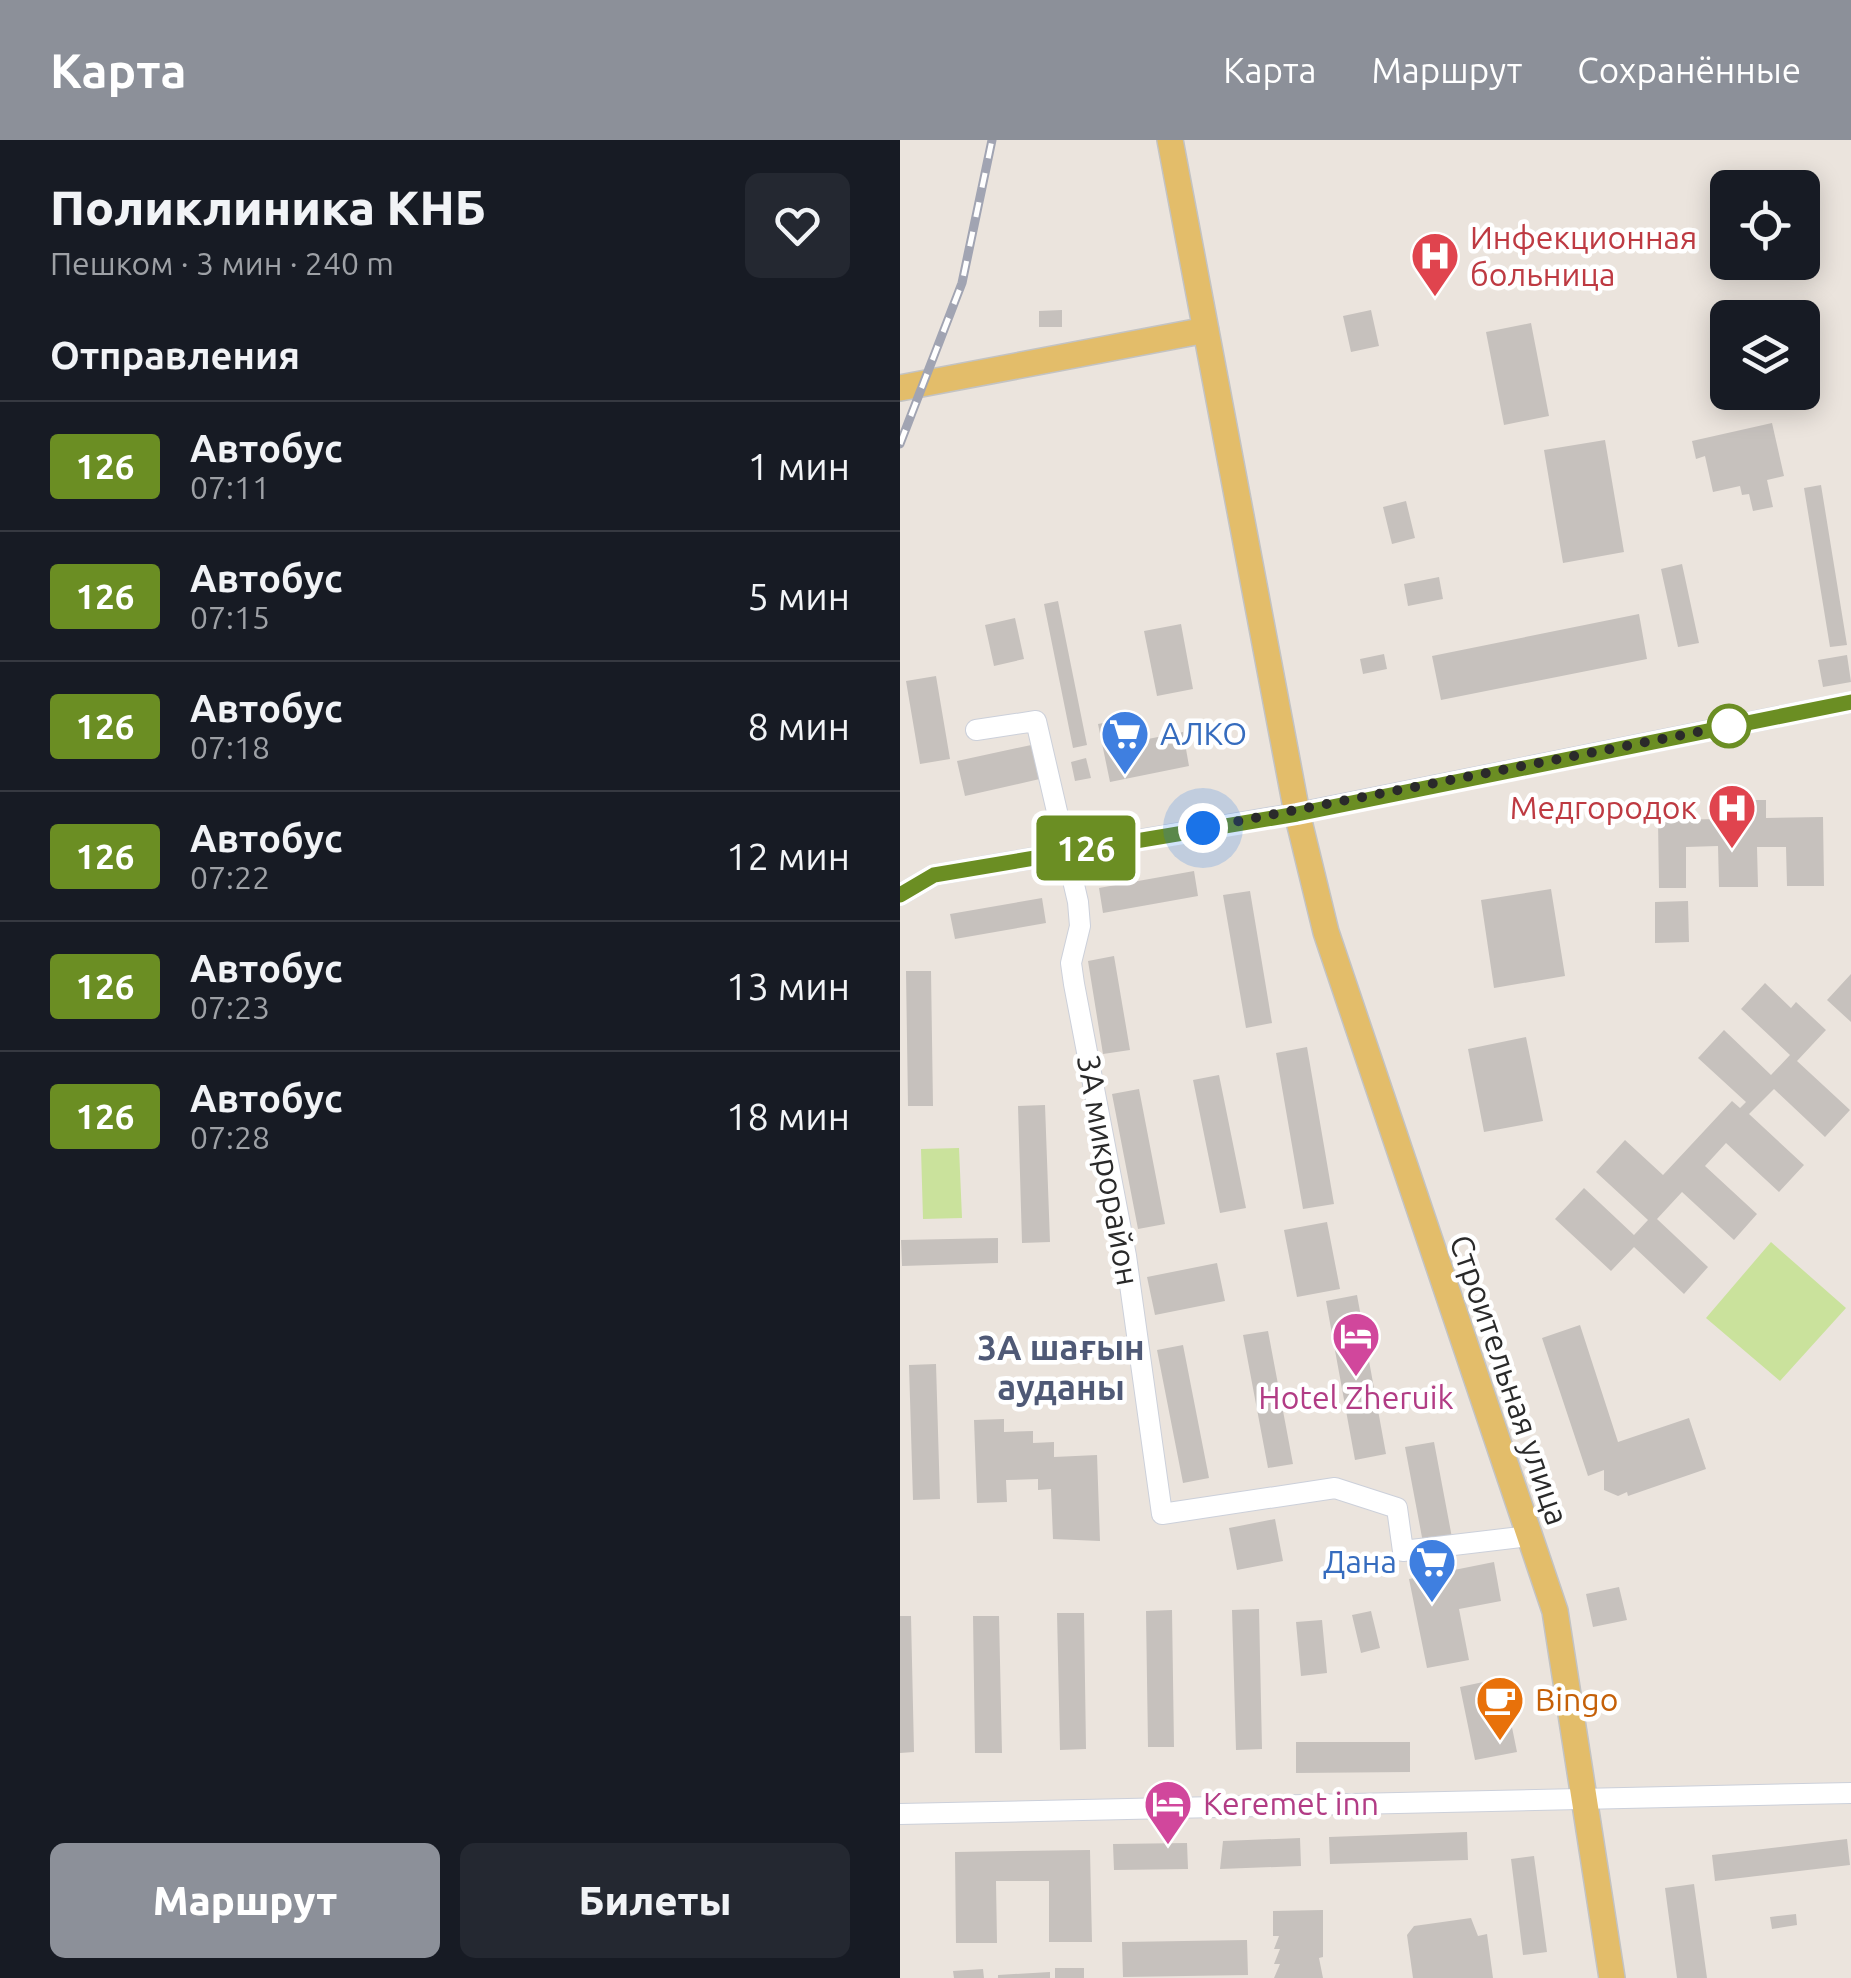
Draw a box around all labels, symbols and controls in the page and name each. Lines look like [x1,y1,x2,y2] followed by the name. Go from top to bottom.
[50,43,187,97] text: Карта
[1223,50,1316,90] text: Карта
[1371,50,1522,90] text: Маршрут
[1577,50,1801,90] text: Сохранённые
[1710,170,1820,410] map controls
[1710,170,1820,280] button: locate
[745,173,850,278] button: heart
[50,180,486,234] text: Поликлиника КНБ
[1470,219,1697,292] place label: Инфекционная больница
[1409,230,1461,298] hospital icon: Инфекционная больница
[50,245,394,281] text: Пешком · 3 мин · 240 m
[1710,300,1820,410] button: layers
[50,334,300,376] text: Отправления
[190,427,343,469] text: Автобус
[748,445,850,487] text: 1 мин
[75,446,135,486] text: 126
[190,469,270,505] text: 07:11
[190,557,343,599] text: Автобус
[748,575,850,617] text: 5 мин
[75,576,135,616] text: 126
[190,599,270,635] text: 07:15
[190,687,343,729] text: Автобус
[748,705,850,747] text: 8 мин
[1708,705,1750,747] unlabelled marker
[75,706,135,746] text: 126
[1099,708,1151,776] supermarket icon: АЛКО
[1160,715,1247,751] place label: АЛКО
[190,729,270,765] text: 07:18
[1706,782,1758,850] hospital icon: Медгородок
[1510,789,1697,825] place label: Медгородок
[1178,803,1228,853] your location
[1028,816,1144,880] line badge: 126
[190,817,343,859] text: Автобус
[1056,828,1116,868] text: 126
[726,835,850,877] text: 12 мин
[75,836,135,876] text: 126
[190,859,270,895] text: 07:22
[190,947,343,989] text: Автобус
[726,965,850,1007] text: 13 мин
[75,966,135,1006] text: 126
[190,989,270,1025] text: 07:23
[1071,1052,1147,1288] street label: 3А микрорайон
[190,1077,343,1119] text: Автобус
[726,1095,850,1137] text: 18 мин
[75,1096,135,1136] text: 126
[190,1119,270,1155] text: 07:28
[1443,1230,1576,1529] street label: Строительная улица
[1330,1310,1382,1378] hotel icon: Hotel Zheruik
[977,1327,1145,1407] district label: 3А шағын ауданы
[1258,1379,1454,1415] place label: Hotel Zheruik
[1406,1536,1458,1604] supermarket icon: Дана
[1323,1543,1397,1579] place label: Дана
[1474,1674,1526,1742] cafe icon: Bingo
[1535,1681,1619,1717] place label: Bingo
[1142,1778,1194,1846] hotel icon: Keremet inn
[1203,1785,1379,1821] place label: Keremet inn
[50,1843,440,1958] button: Маршрут
[460,1843,850,1958] button: Билеты

